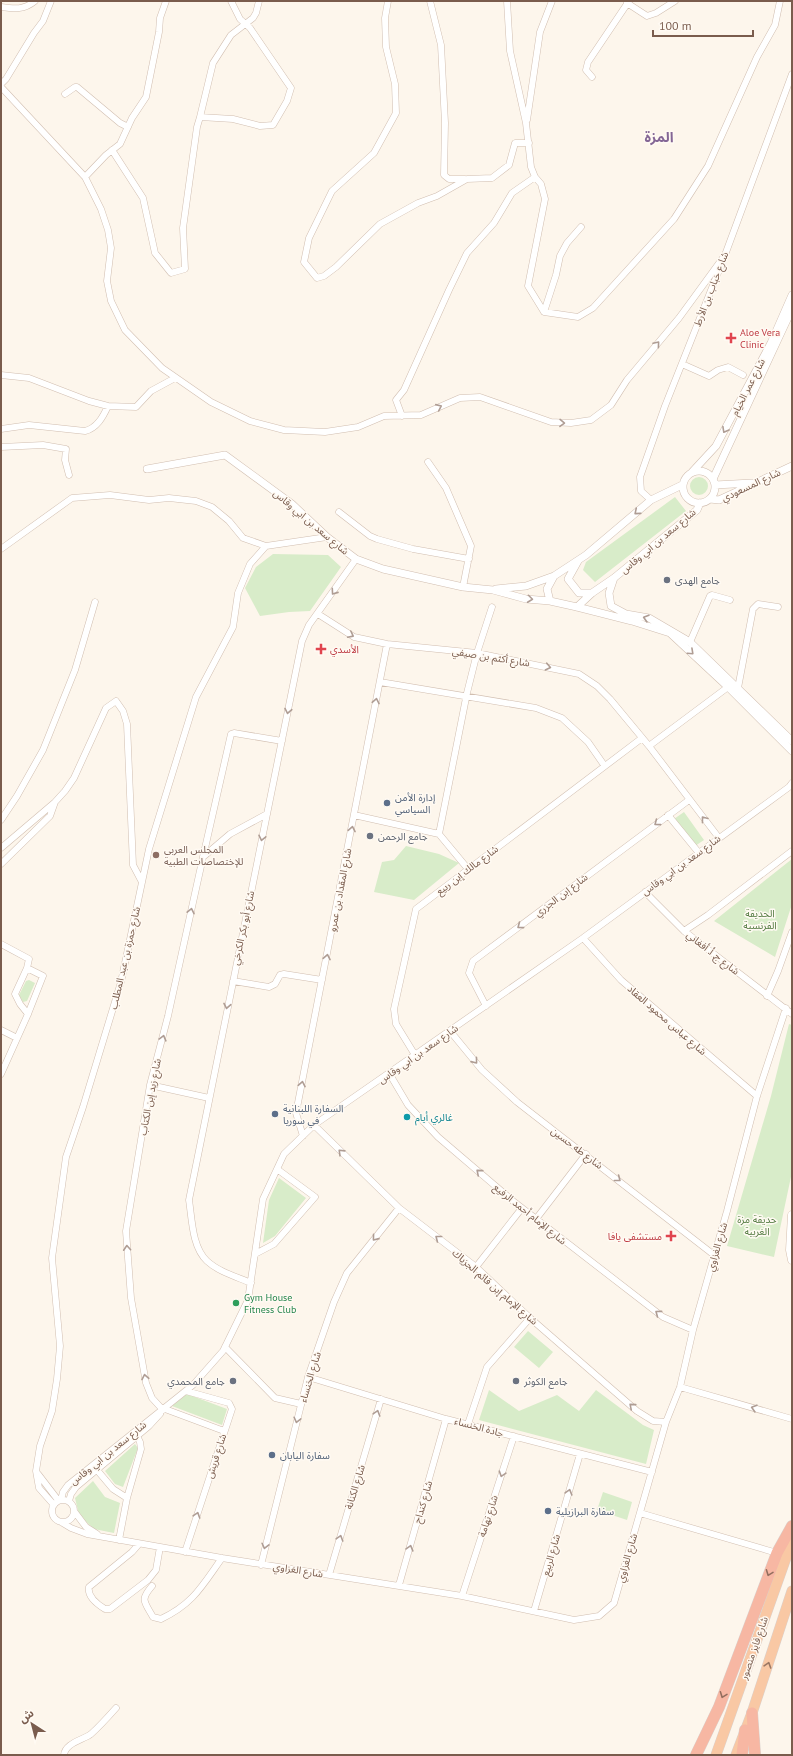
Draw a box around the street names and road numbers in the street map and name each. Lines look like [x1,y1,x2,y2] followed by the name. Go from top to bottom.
[691,250,732,329] street label: شارع خباب بن الأرط
[728,356,770,419] street label: شارع عمر الخيام
[719,466,783,506] street label: شارع المسعودي
[270,487,352,559] street label: شارع سعد بن ابي وقاس
[617,505,699,577] street label: شارع سعد بن ابي وقاس
[451,644,531,671] street label: شارع أكثم بن صيفي
[639,832,724,899] street label: شارع سعد بن ابي وقاس
[433,842,502,899] street label: شارع مالك إبن ربيع
[326,847,355,933] street label: شارع المقداد بن عمرو
[532,871,591,920] street label: شارع إبن الجزري
[229,889,259,967] street label: شارع أبو بكر الكرخي
[107,905,144,1011] street label: شارع حمزة بن عبد المطلب
[683,928,742,979] street label: شارع ج. أ. أفغاني
[624,982,709,1059] street label: شارع عباس محمود العقاد
[375,1021,461,1088] street label: شارع سعد بن ابي وقاس
[136,1057,165,1137] street label: شارع زيد إبن الكتاب
[548,1124,606,1173] street label: شارع طه حسين
[490,1181,569,1249] street label: شارع الإمام أحمد الرفيع
[704,1221,732,1273] street label: شارع الغزاوي
[448,1246,541,1329] street label: شارع الإمام إبن قائم الجزياك
[296,1350,325,1404] street label: شارع الخنساء
[453,1414,505,1440] street label: جادة الخنساء
[67,1418,150,1489] street label: شارع سعد بن ابي وقاس
[203,1432,230,1480] street label: شارع قريش
[342,1463,369,1511] street label: شارع الكنانة
[411,1479,436,1525] street label: شارع كنداح
[475,1493,502,1539] street label: شارع تهامة
[614,1532,642,1584] street label: شارع الغزاوي
[539,1533,564,1578] street label: شارع الربيع
[272,1560,324,1582] street label: شارع الغزاوي
[737,1615,772,1682] street label: شارع فايز منصور

